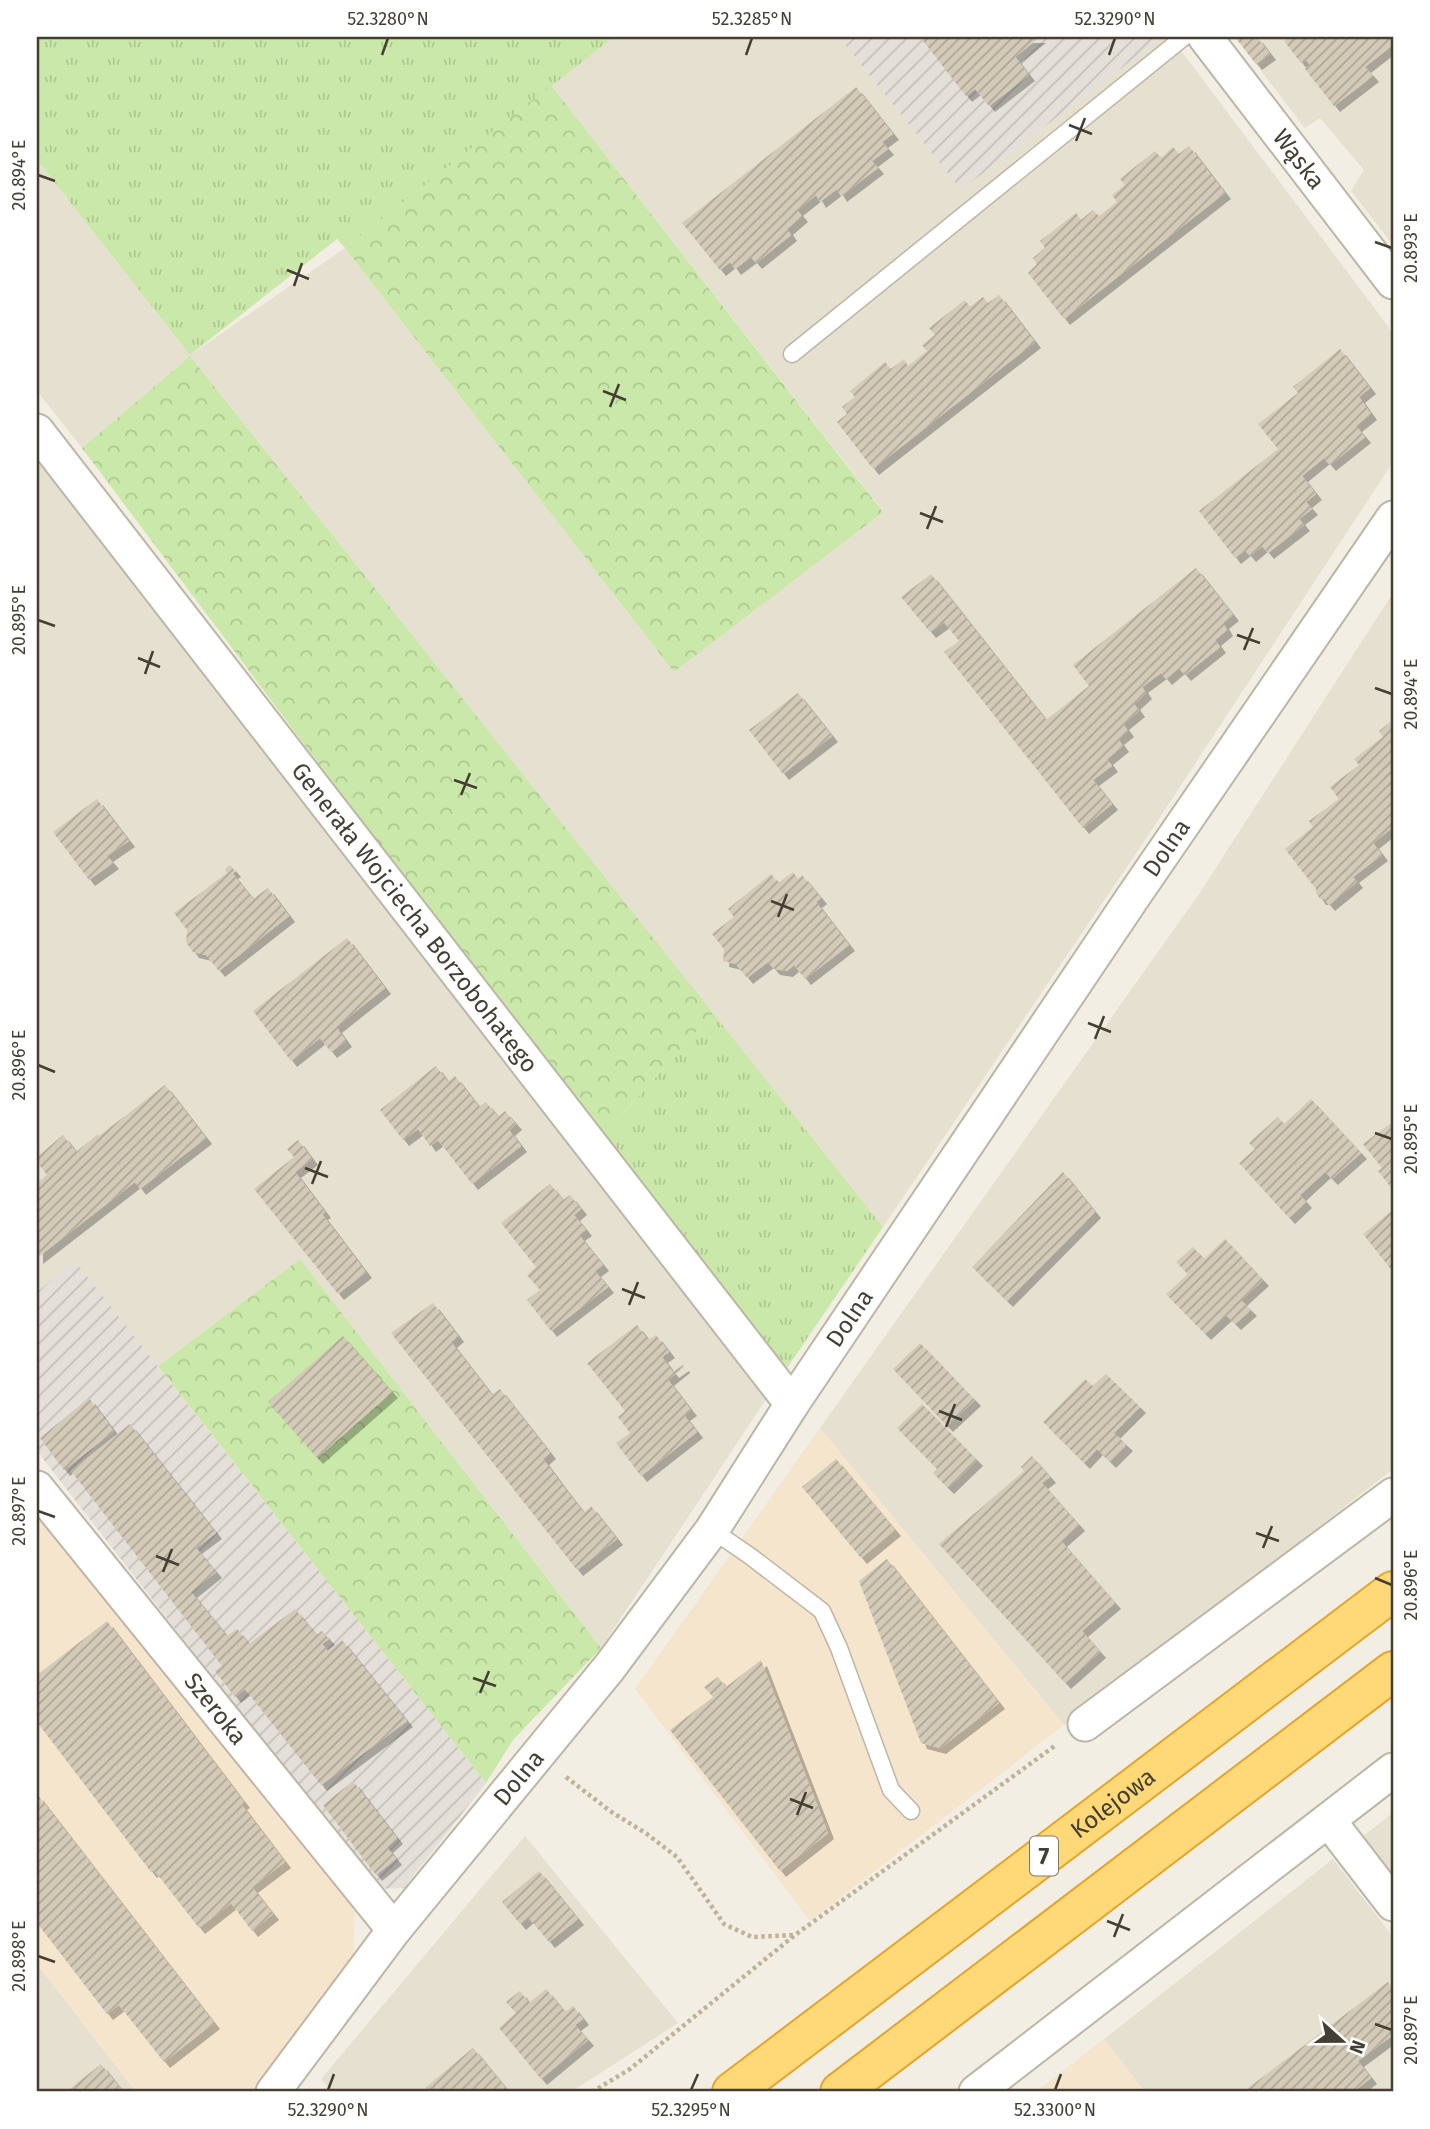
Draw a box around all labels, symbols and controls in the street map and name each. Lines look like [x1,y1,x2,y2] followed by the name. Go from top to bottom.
[347,8,429,30] text: 52.3280°N
[712,8,792,30] text: 52.3285°N
[1075,8,1155,30] text: 52.3290°N
[1267,124,1331,195] street label: Wąska
[8,140,30,210] text: 20.894°E
[1400,213,1422,283] text: 20.893°E
[8,585,30,655] text: 20.895°E
[1400,659,1422,729] text: 20.894°E
[286,757,544,1078] street label: Generała Wojciecha Borzobohatego
[1137,814,1196,882] street label: Dolna
[8,1030,30,1100] text: 20.896°E
[1400,1104,1422,1174] text: 20.895°E
[820,1284,879,1352] street label: Dolna
[8,1476,30,1546] text: 20.897°E
[1400,1550,1422,1620] text: 20.896°E
[178,1668,253,1750] street label: Szeroka
[488,1744,550,1811] street label: Dolna
[1065,1762,1161,1844] street label: Kolejowa
[1030,1837,1058,1876] road number: 7
[8,1920,30,1992] text: 20.898°E
[1400,1995,1422,2065] text: 20.897°E
[1308,2007,1378,2076] north arrow
[1344,2037,1370,2057] text: N
[288,2099,368,2121] text: 52.3290°N
[651,2099,731,2121] text: 52.3295°N
[1014,2099,1096,2121] text: 52.3300°N

